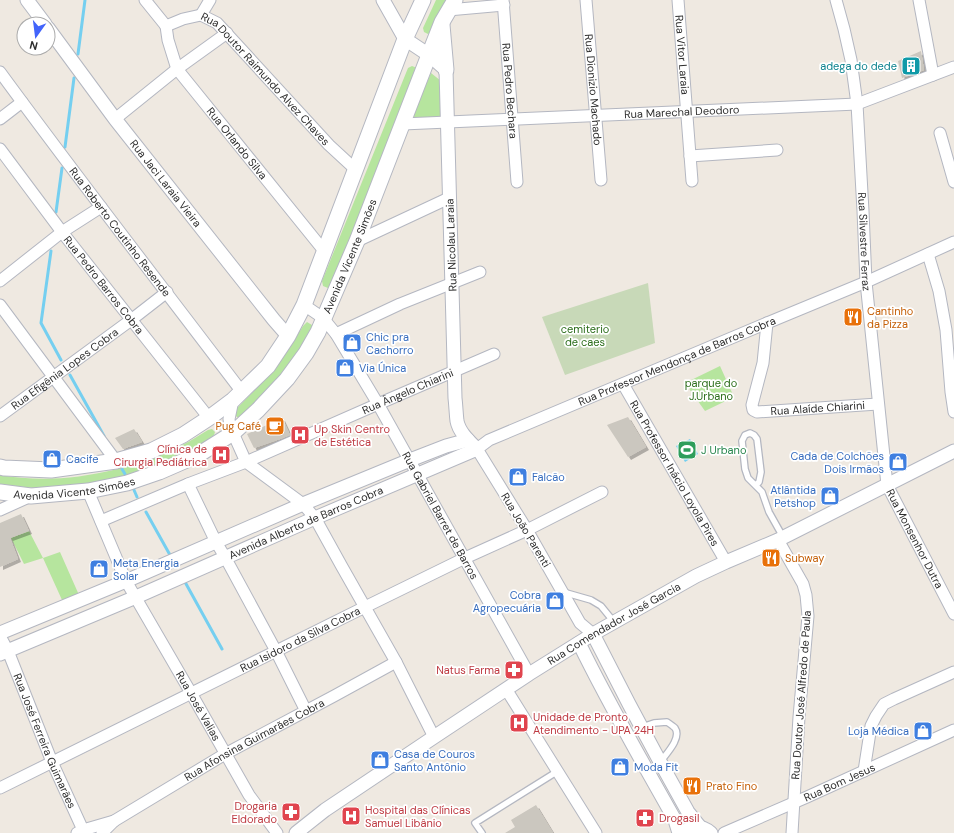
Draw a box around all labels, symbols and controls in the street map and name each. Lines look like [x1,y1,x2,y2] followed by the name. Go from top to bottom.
[199,9,333,148] street label: Rua Doutor Raimundo Alvez Chaves
[672,14,692,95] street label: Rua Vitor Laraia
[16,16,56,56] north arrow
[582,33,605,146] street label: Rua Dionizio Machado
[28,38,39,53] text: N
[499,42,521,139] street label: Rua Pedro Bechara
[900,55,922,77] building icon: adega do dede
[820,59,897,73] place label: adega do dede
[624,102,740,121] street label: Rua Marechal Deodoro
[204,104,270,182] street label: Rua Orlando Silva
[127,137,205,230] street label: Rua Jaci Laraia Vieira
[66,164,174,299] street label: Rua Roberto Coutinho Resende
[855,192,874,292] street label: Rua Silvestre Ferraz
[320,197,380,316] street label: Avenida Vicente Simões
[442,198,460,292] street label: Rua Nicolau Laraia
[61,233,147,337] street label: Rua Pedro Barros Cobra
[867,304,913,331] place label: Cantinho da Pizza
[842,306,864,328] restaurant icon: Cantinho da Pizza
[576,313,778,409] street label: Rua Professor Mendonça de Barros Cobra
[561,322,609,349] park label: cemiterio de caes
[8,325,121,413] street label: Rua Efigênia Lopes Cobra
[366,330,413,357] place label: Chic pra Cachorro
[341,332,363,354] shop icon: Chic pra Cachorro
[334,357,356,379] shop icon: Via Única
[359,361,406,375] place label: Via Única
[360,365,455,417] street label: Rua Ângelo Chiarini
[685,376,737,403] park label: parque do J.Urbano
[627,398,722,549] street label: Rua Professor Inácio Loyola Pires
[770,398,865,418] street label: Rua Alaíde Chiarini
[264,415,286,437] cafe icon: Pug Café
[216,419,261,433] place label: Pug Café
[314,422,390,449] place label: Up Skin Centro de Estética
[289,424,311,446] hospital icon: Up Skin Centro de Estética
[676,439,698,461] sports icon: J Urbano
[114,442,207,469] place label: Clínica de Cirurgia Pediátrica
[701,443,746,457] place label: J Urbano
[210,444,232,466] hospital icon: Clínica de Cirurgia Pediátrica
[41,448,63,470] shop icon: Cacife
[399,449,482,582] street label: Rua Gabriel Barret de Barros
[790,449,884,476] place label: Cada de Colchões Dois Irmãos
[887,451,909,473] shop icon: Cada de Colchões Dois Irmãos
[66,452,99,466] place label: Cacife
[507,466,529,488] shop icon: Falcão
[532,470,565,484] place label: Falcão
[13,474,137,503] street label: Avenida Vicente Simões
[227,483,385,562] street label: Avenida Alberto de Barros Cobra
[770,483,816,510] place label: Atlântida Petshop
[819,485,841,507] shop icon: Atlântida Petshop
[883,487,946,591] street label: Rua Monsenhor Dutra
[498,490,554,570] street label: Rua João Parenti
[760,547,782,569] restaurant icon: Subway
[785,551,825,565] place label: Subway
[113,556,179,583] place label: Meta Energia Solar
[88,558,110,580] shop icon: Meta Energia Solar
[545,579,683,668] street label: Rua Comendador José Garcia
[473,588,541,615] place label: Cobra Agropecuária
[544,590,566,612] shop icon: Cobra Agropecuária
[238,603,363,675] street label: Rua Isidoro da Silva Cobra
[788,610,814,780] street label: Rua Doutor José Alfredo de Paula
[503,659,525,681] pharmacy icon: Natus Farma
[436,663,500,677] place label: Natus Farma
[173,669,224,743] street label: Rua José Valias
[10,671,79,811] street label: Rua José Ferreira Guimarães
[181,696,327,784] street label: Rua Afonsina Guimarães Cobra
[533,710,654,737] place label: Unidade de Pronto Atendimento - UPA 24H
[508,712,530,734] hospital icon: Unidade de Pronto Atendimento - UPA 24H
[912,720,934,742] shop icon: Loja Médica
[848,724,909,738] place label: Loja Médica
[394,747,475,774] place label: Casa de Couros Santo Antônio
[369,749,391,771] shop icon: Casa de Couros Santo Antônio
[609,756,631,778] shop icon: Moda Fit
[634,760,678,774] place label: Moda Fit
[801,760,877,805] street label: Rua Bom Jesus
[681,775,703,797] restaurant icon: Prato Fino
[706,779,757,793] place label: Prato Fino
[231,799,277,826] place label: Drogaria Eldorado
[280,801,302,823] pharmacy icon: Drogaria Eldorado
[365,803,471,830] place label: Hospital das Clínicas Samuel Libânio
[340,805,362,827] hospital icon: Hospital das Clínicas Samuel Libânio
[634,807,656,829] pharmacy icon: Drogasil
[659,811,699,825] place label: Drogasil

